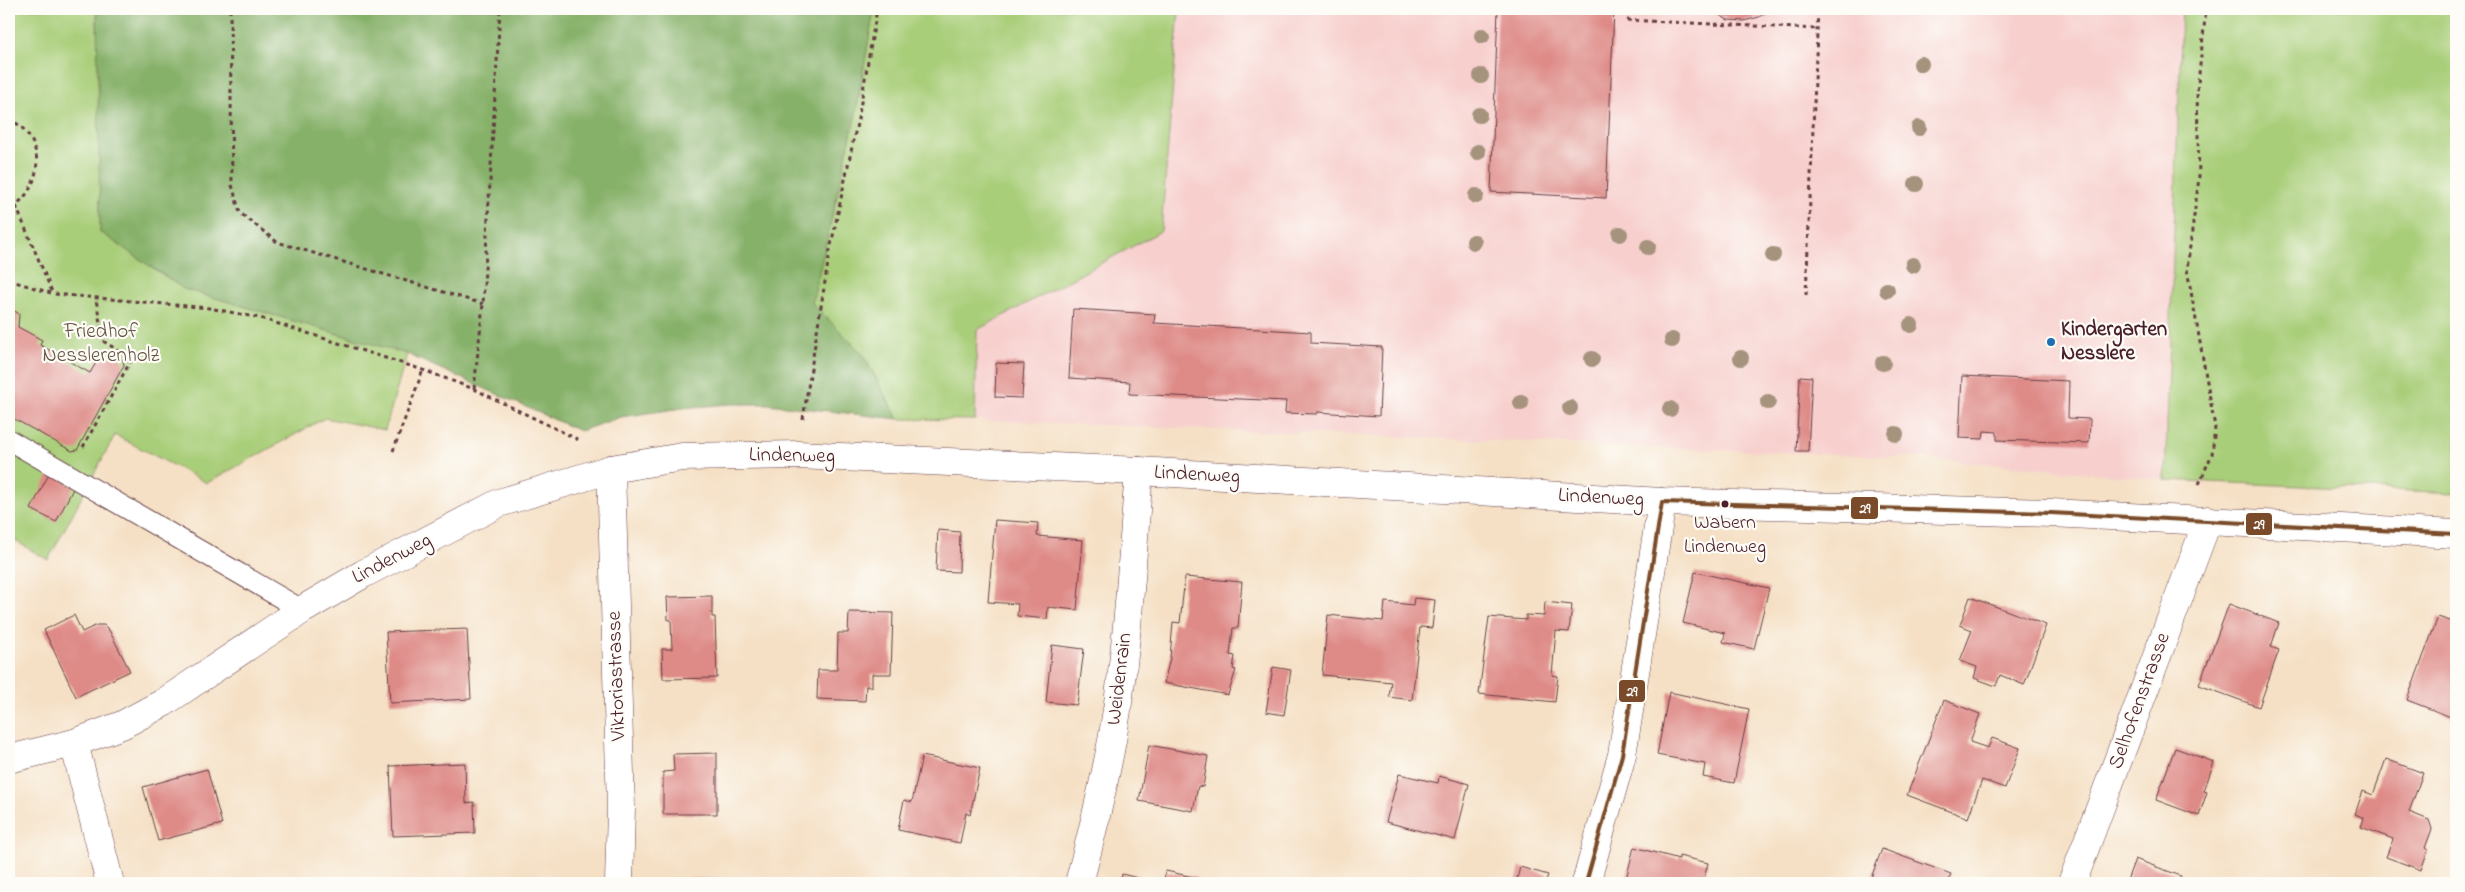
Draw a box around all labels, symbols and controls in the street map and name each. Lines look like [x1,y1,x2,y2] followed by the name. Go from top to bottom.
[2061,315,2167,369] place label: Kindergarten Nesslere
[43,317,160,371] park label: Friedhof Nesslerenholz
[2045,336,2057,348] marker: Kindergarten Nesslere
[749,440,835,474] street label: Lindenweg
[1153,458,1241,494] street label: Lindenweg
[1557,481,1645,517] street label: Lindenweg
[1850,496,1879,520] line badge: 29
[1720,499,1730,509] marker: Wabern Lindenweg
[1858,499,1871,520] text: 29
[1684,509,1766,563] place label: Wabern Lindenweg
[2245,512,2273,536] line badge: 29
[2252,515,2265,536] text: 29
[347,526,438,594] street label: Lindenweg
[600,610,634,742] street label: Viktoriastrasse
[2101,628,2179,773] street label: Selhofenstrasse
[1099,631,1141,727] street label: Weidenrain
[1618,679,1646,703] line badge: 29
[1625,682,1638,703] text: 29

